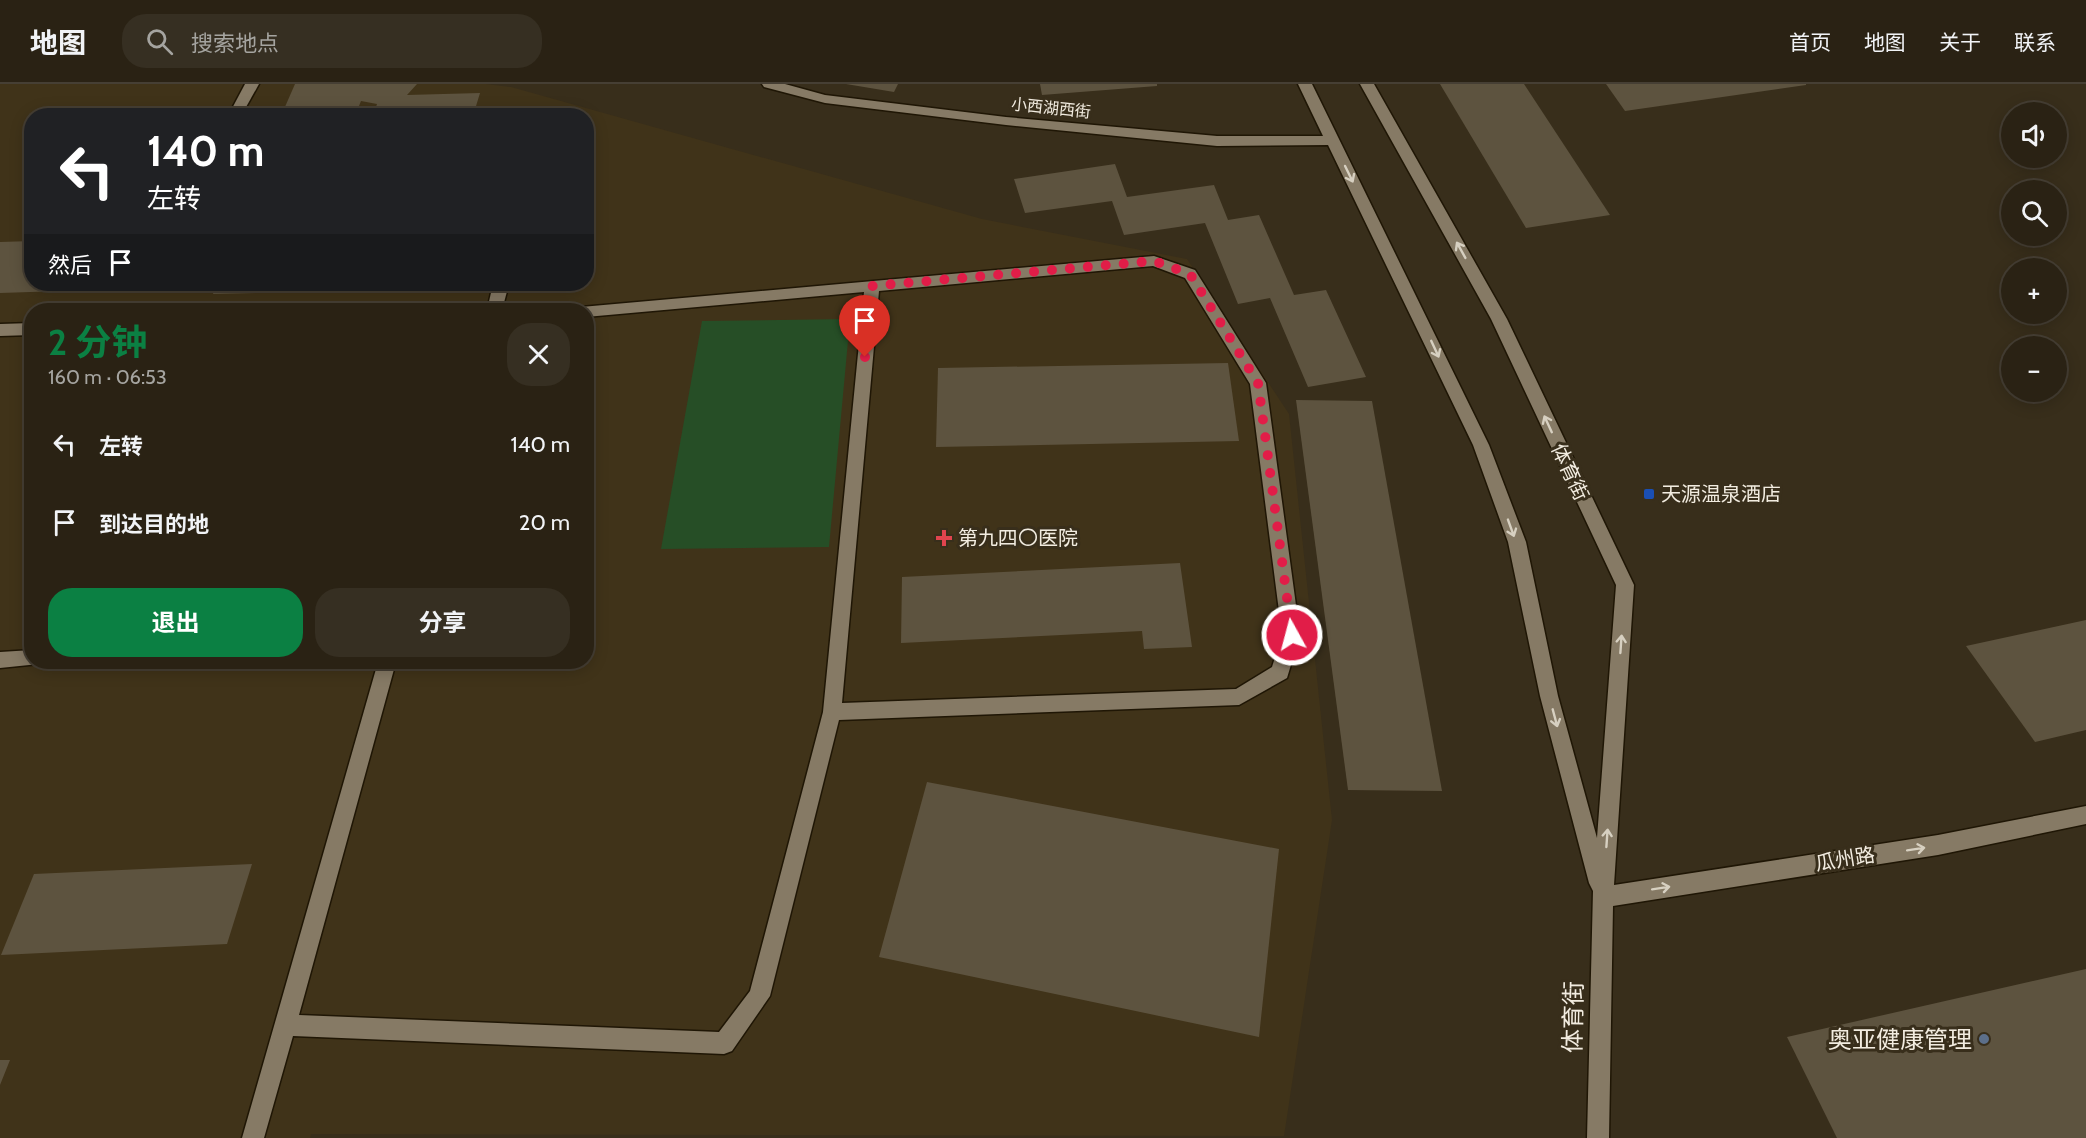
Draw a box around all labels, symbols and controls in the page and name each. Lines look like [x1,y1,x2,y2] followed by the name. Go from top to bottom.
[122,14,542,68] search box
[143,25,176,58] icon: search
[30,26,86,60] text: 地图
[191,30,279,57] text: 搜索地点
[1789,30,1831,55] text: 首页
[1864,30,1906,55] text: 地图
[1939,30,1981,55] text: 关于
[2014,30,2056,55] text: 联系
[1010,94,1092,122] street label: 小西湖西街
[2001,102,2067,402] map controls
[2001,102,2067,168] button: sound
[147,125,264,177] text: 140 m
[48,132,126,210] icon: left
[1344,165,1355,183] one-way arrow
[2001,180,2067,246] button: search
[147,182,201,215] text: 左转
[1454,242,1466,259] one-way arrow
[104,246,137,279] icon: arrive
[48,252,92,279] text: 然后
[2001,258,2067,324] button: +
[839,295,890,357] pin
[848,304,881,337] icon: arrive
[48,320,147,364] text: 2 分钟
[507,323,570,386] button: close
[2001,336,2067,402] button: −
[1429,340,1441,358] one-way arrow
[48,365,167,389] text: 160 m · 06:53
[1542,416,1553,434] one-way arrow
[48,428,81,461] icon: left
[511,431,570,458] text: 140 m
[99,433,143,460] text: 左转
[1546,440,1594,504] street label: 体育街
[1661,482,1781,506] place label: 天源温泉酒店
[1642,487,1656,501] marker: 天源温泉酒店
[48,506,81,539] icon: arrive
[519,509,570,536] text: 20 m
[99,511,209,538] text: 到达目的地
[1507,518,1518,537] one-way arrow
[958,526,1078,550] place label: 第九四〇医院
[935,529,953,547] marker: 第九四〇医院
[48,588,303,657] button: 退出
[315,588,570,657] button: 分享
[1260,603,1324,667] position arrow
[1615,634,1626,654] one-way arrow
[1550,708,1561,727] one-way arrow
[1602,829,1613,849] one-way arrow
[1813,842,1877,876] street label: 瓜州路
[1905,843,1925,854] one-way arrow
[1650,882,1670,893] one-way arrow
[1558,981,1588,1053] street label: 体育街
[1828,1025,1972,1054] place label: 奥亚健康管理
[1977,1032,1991,1046] marker: 奥亚健康管理

